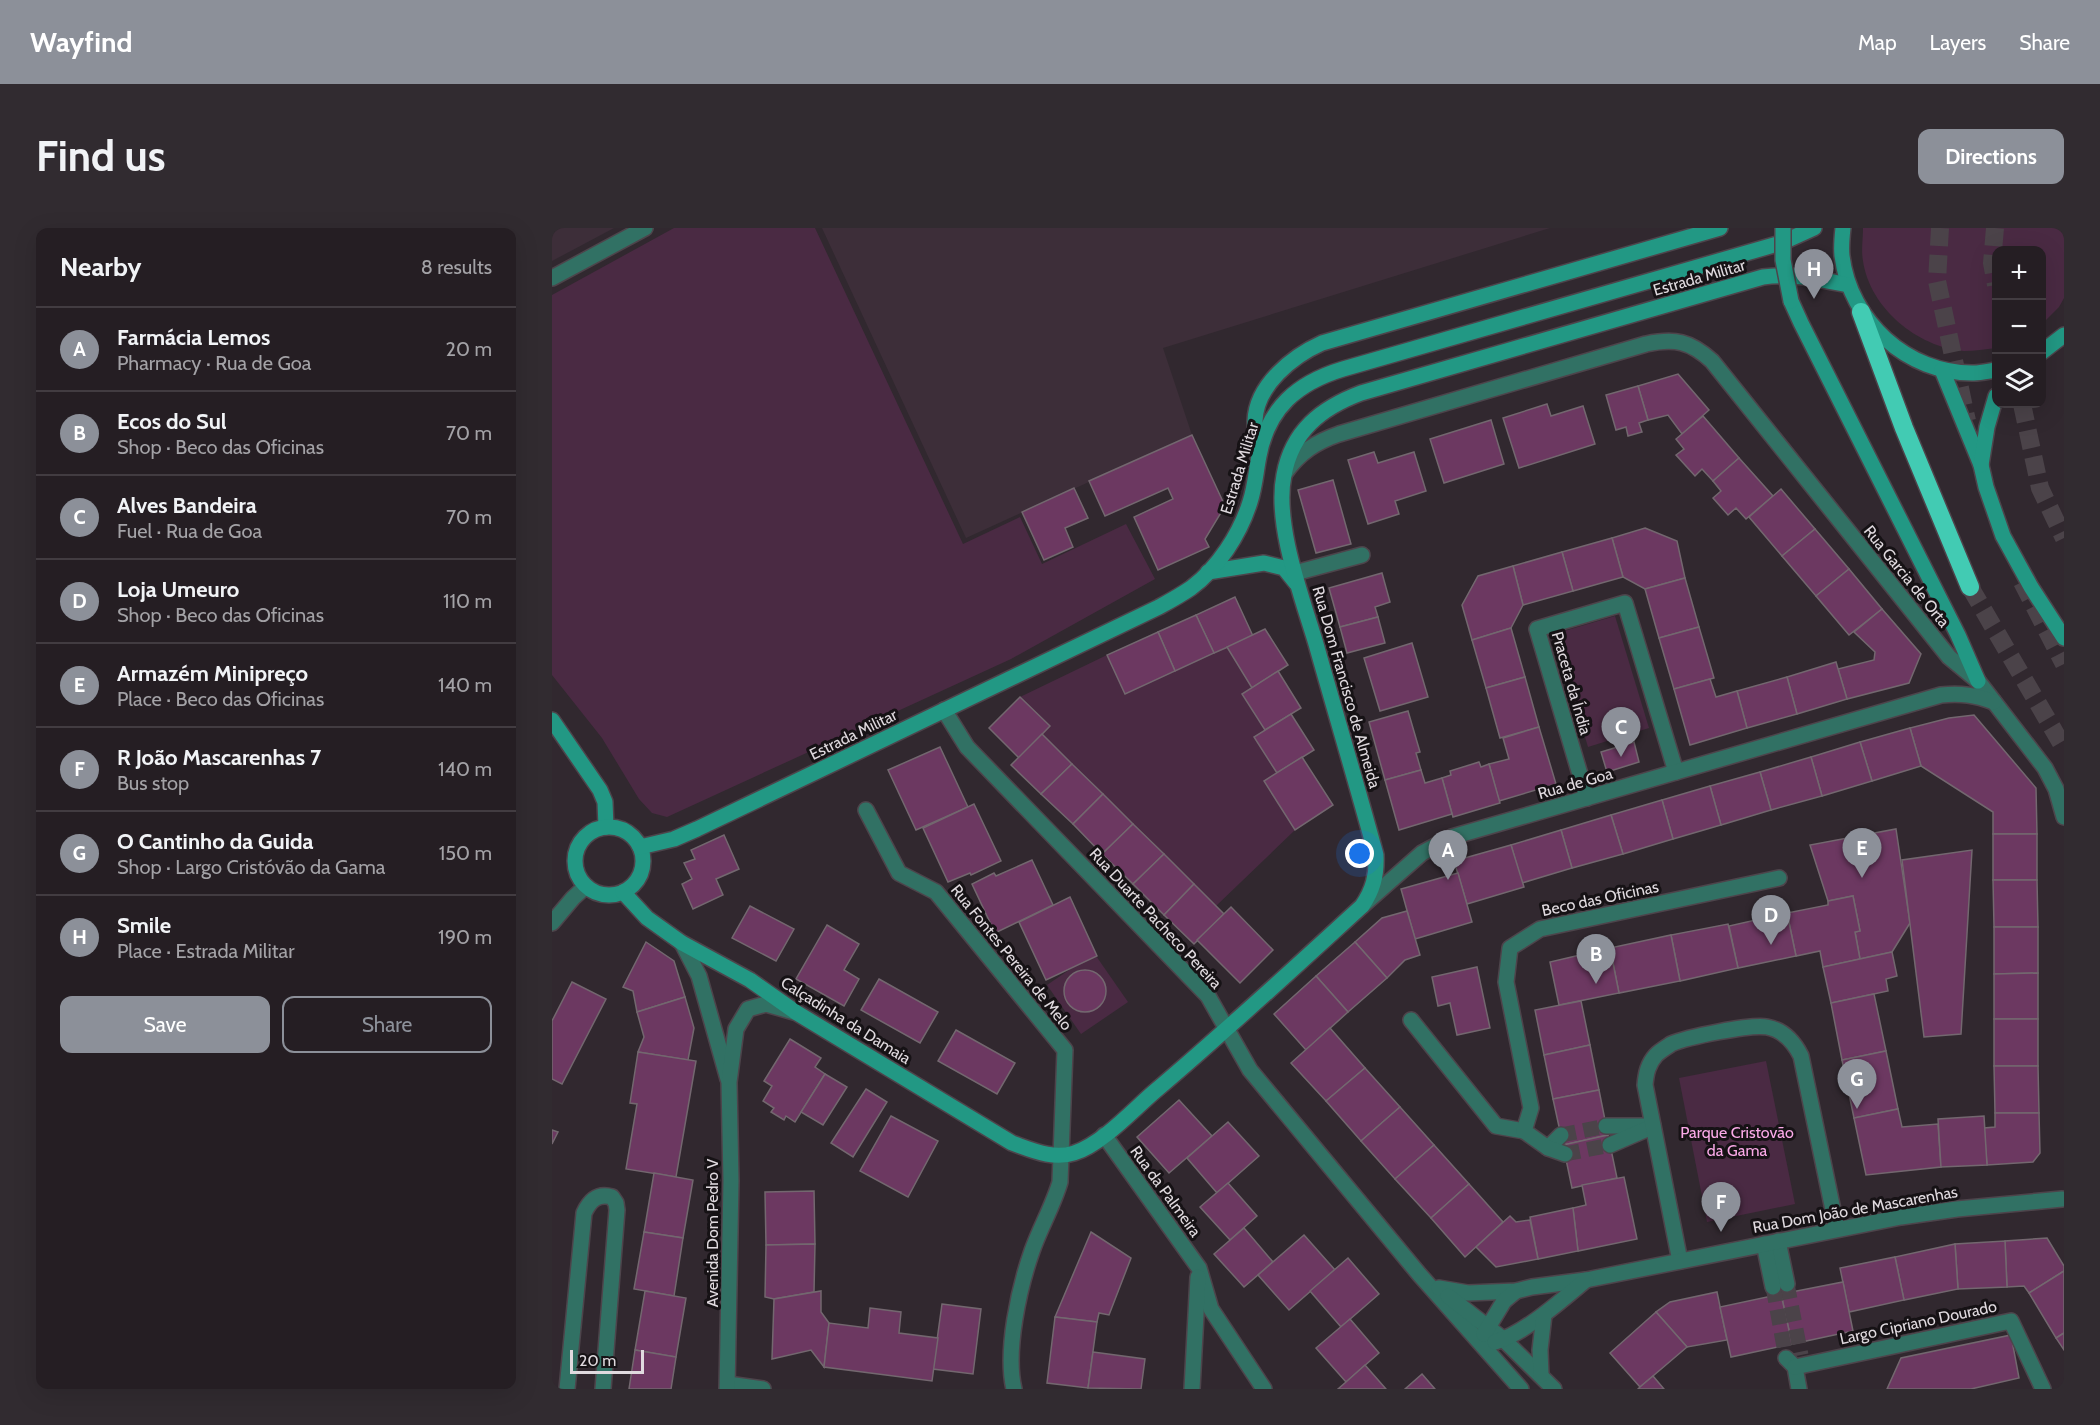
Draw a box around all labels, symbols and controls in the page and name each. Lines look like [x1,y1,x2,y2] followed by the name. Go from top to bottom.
[30,25,132,59] text: Wayfind
[1858,30,1897,55] text: Map
[1930,30,1986,55] text: Layers
[2019,30,2070,55] text: Share
[1918,129,2064,184] button: Directions
[36,130,165,182] text: Find us
[1992,246,2046,408] map controls
[1992,246,2046,300] button: +
[1794,250,1834,299] pin: H
[60,251,141,283] text: Nearby
[421,255,492,279] text: 8 results
[1651,255,1748,300] street label: Estrada Militar
[1992,300,2046,354] button: −
[117,324,270,351] text: Farmácia Lemos
[73,337,86,361] text: A
[446,337,492,361] text: 20 m
[117,351,311,375] text: Pharmacy · Rua de Goa
[1992,354,2046,408] button: layers
[117,408,227,435] text: Ecos do Sul
[1216,419,1263,516] street label: Estrada Militar
[73,421,86,445] text: B
[446,421,492,445] text: 70 m
[117,435,324,459] text: Shop · Beco das Oficinas
[117,492,257,519] text: Alves Bandeira
[73,505,86,529] text: C
[446,505,492,529] text: 70 m
[117,519,262,543] text: Fuel · Rua de Goa
[1860,522,1954,631] street label: Rua Garcia de Orta
[117,576,239,603] text: Loja Umeuro
[1309,584,1385,791] street label: Rua Dom Francisco de Almeida
[72,589,87,613] text: D
[443,589,492,613] text: 110 m
[117,603,324,627] text: Shop · Beco das Oficinas
[1548,629,1595,737] street label: Praceta da Índia
[117,660,308,687] text: Armazém Minipreço
[74,673,85,697] text: E
[438,673,492,697] text: 140 m
[117,687,324,711] text: Place · Beco das Oficinas
[806,705,901,764] street label: Estrada Militar
[1602,708,1640,757] pin: C
[117,744,321,771] text: R João Mascarenhas 7
[74,757,85,781] text: F
[438,757,492,781] text: 140 m
[1536,764,1615,803] street label: Rua de Goa
[117,771,189,795] text: Bus stop
[117,828,314,855] text: O Cantinho da Guida
[1842,828,1882,878] pin: E
[1428,830,1468,880] pin: A
[1345,839,1374,868] your location
[73,841,86,865] text: G
[439,841,492,865] text: 150 m
[1085,844,1226,993] street label: Rua Duarte Pacheco Pereira
[117,855,385,879] text: Shop · Largo Cristóvão da Gama
[1540,877,1661,920] street label: Beco das Oficinas
[947,881,1076,1034] street label: Rua Fontes Pereira de Melo
[1752,896,1790,945] pin: D
[117,912,171,939] text: Smile
[72,925,87,949] text: H
[438,925,492,949] text: 190 m
[1576,934,1616,984] pin: B
[117,939,294,963] text: Place · Estrada Militar
[777,973,914,1068] street label: Calçadinha da Damaia
[60,996,270,1053] button: Save
[282,996,492,1053] button: Share
[1838,1060,1876,1109] pin: G
[1680,1123,1794,1160] park label: Parque Cristovão da Gama
[1126,1142,1205,1241] street label: Rua da Palmeira
[703,1158,722,1307] street label: Avenida Dom Pedro V
[1702,1182,1740,1232] pin: F
[1751,1182,1959,1237] street label: Rua Dom João de Mascarenhas
[1838,1297,1999,1348] street label: Largo Cipriano Dourado
[570,1347,644,1374] scale bar
[579,1351,616,1370] text: 20 m

